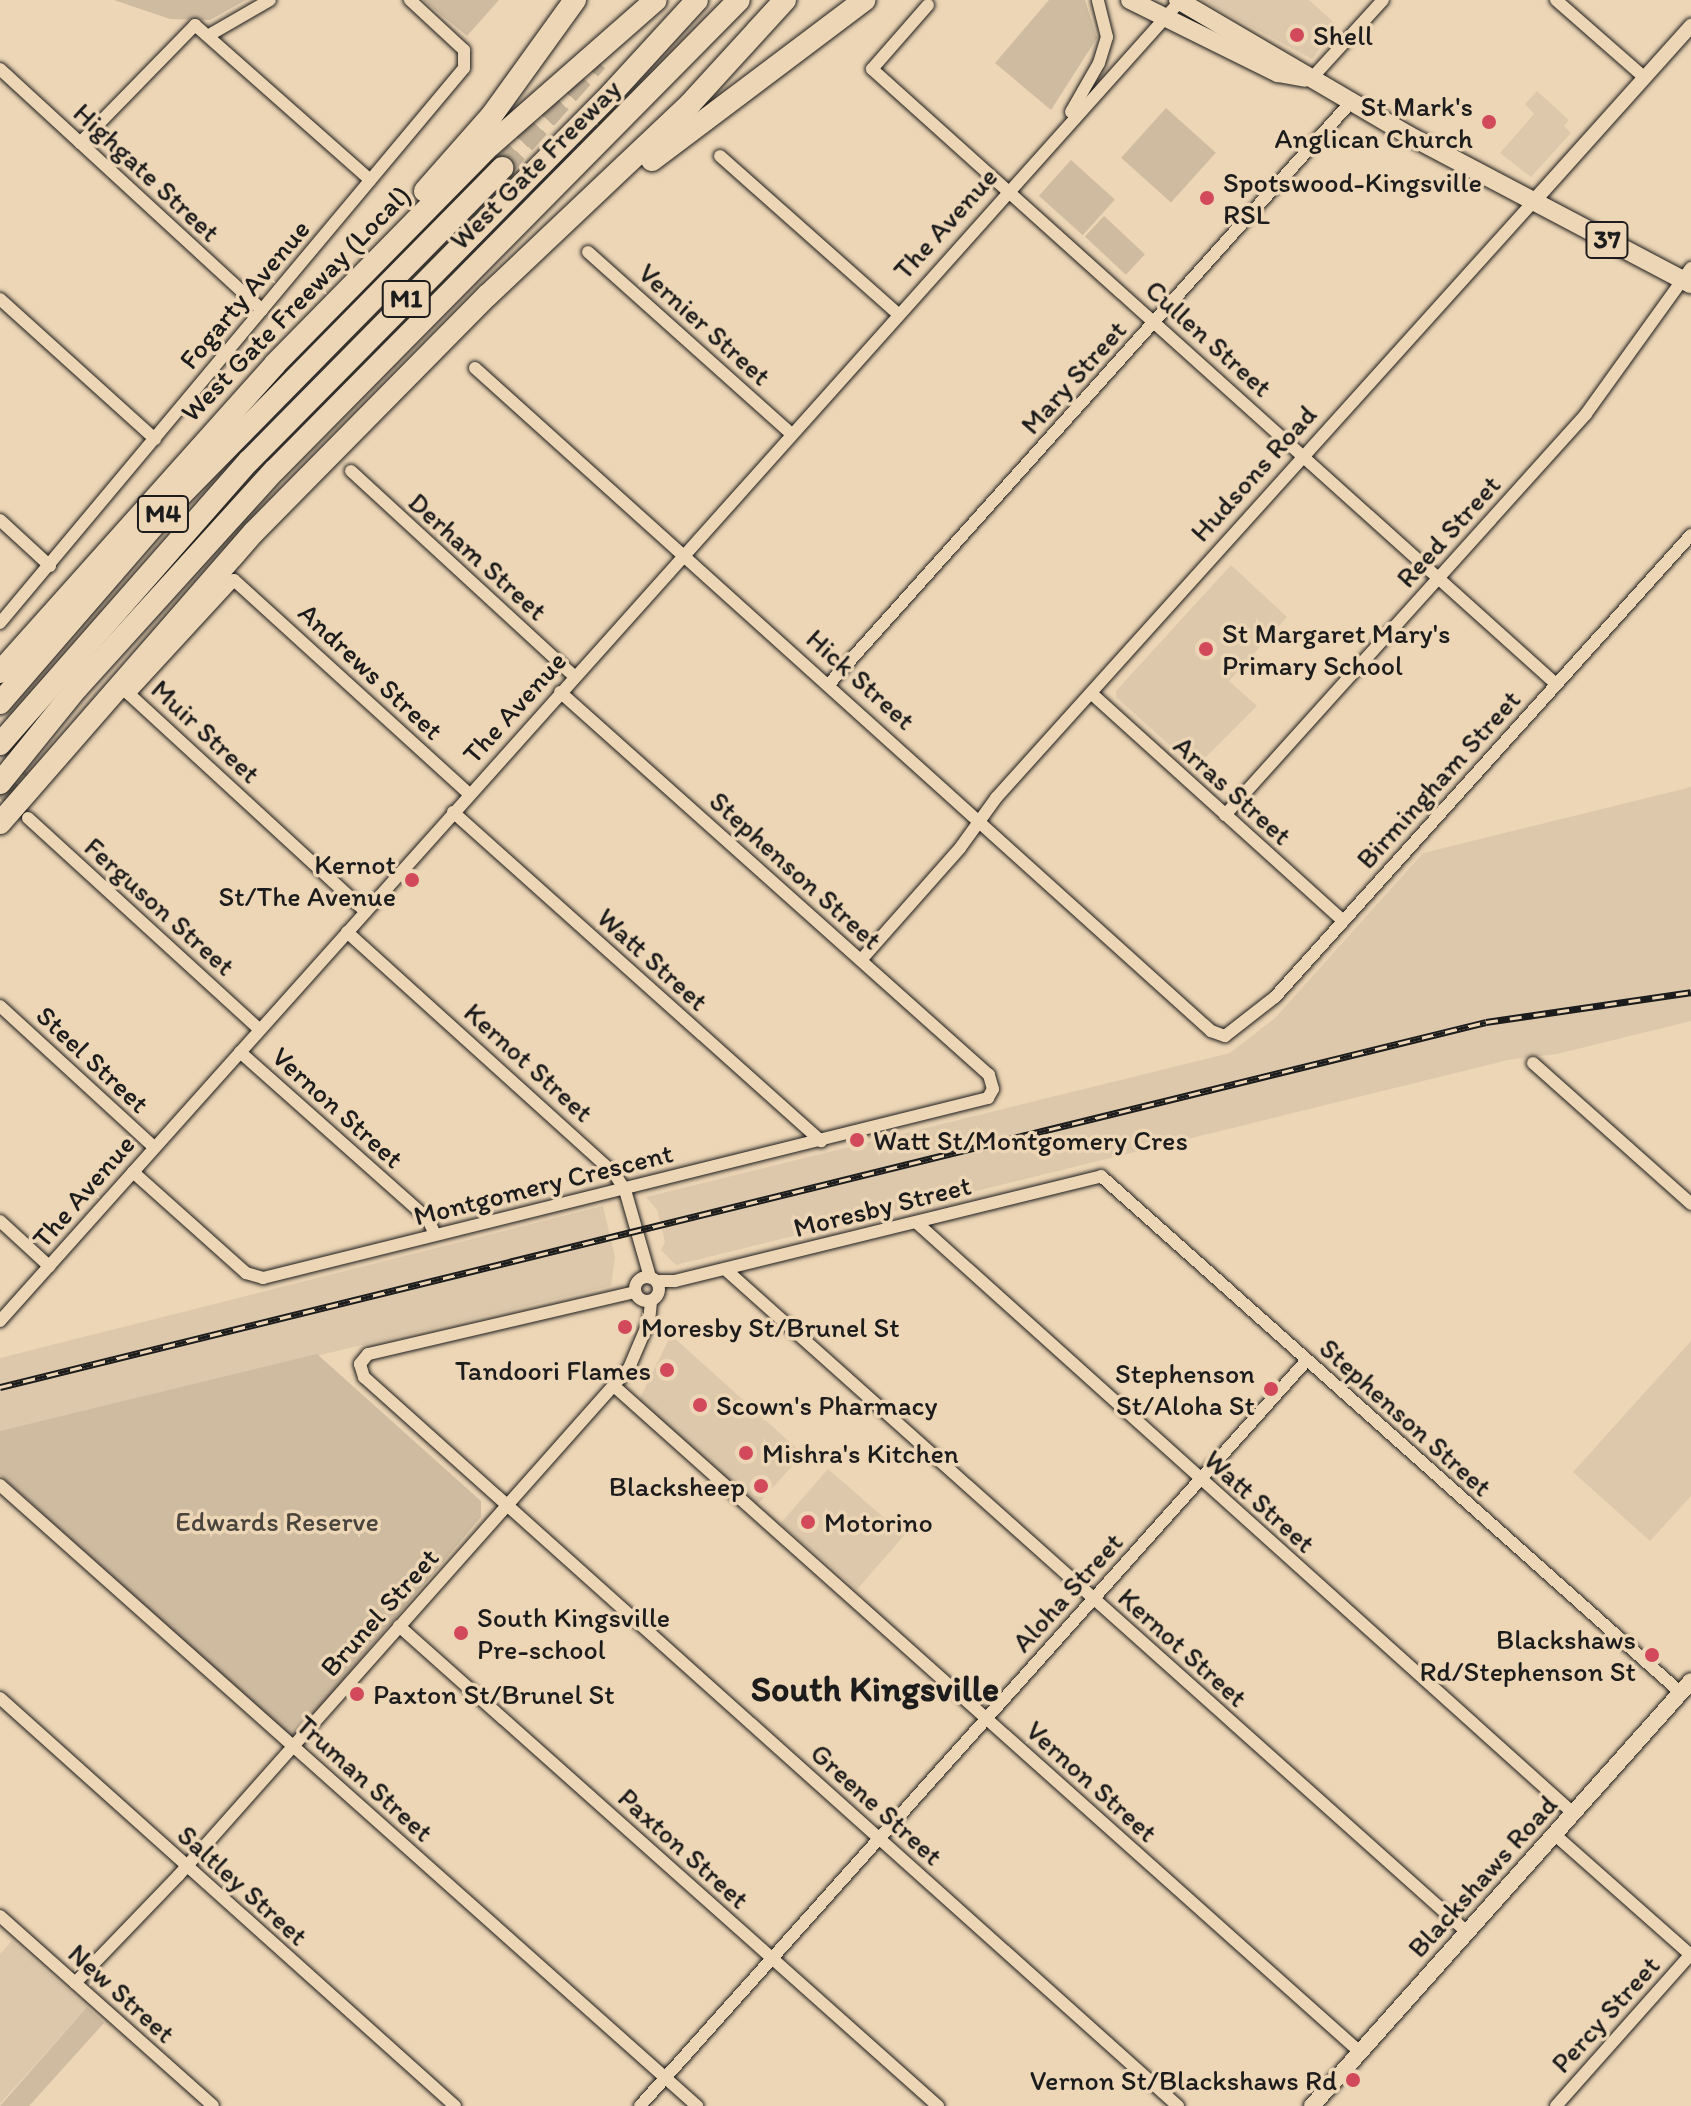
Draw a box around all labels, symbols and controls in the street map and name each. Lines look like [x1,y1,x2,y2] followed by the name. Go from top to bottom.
[1313,18,1373,52] place label: Shell
[1288,26,1306,44] marker: Shell
[442,71,628,257] street label: West Gate Freeway
[1275,89,1473,155] place label: St Mark's Anglican Church
[67,96,227,248] street label: Highgate Street
[1480,113,1498,131] marker: St Mark's Anglican Church
[886,160,1004,286] street label: The Avenue
[1223,165,1482,231] place label: Spotswood-Kingsville RSL
[173,178,417,428] street label: West Gate Freeway (Local)
[1198,189,1216,207] marker: Spotswood-Kingsville RSL
[172,213,316,375] street label: Fogarty Avenue
[1585,218,1629,262] road number: 37
[632,256,778,392] street label: Vernier Street
[1139,272,1279,404] street label: Cullen Street
[380,277,432,321] road number: M1
[1013,313,1133,441] street label: Mary Street
[1183,398,1323,548] street label: Hudsons Road
[1389,468,1507,594] street label: Reed Street
[402,485,554,627] street label: Derham Street
[135,492,191,536] road number: M4
[292,596,450,746] street label: Andrews Street
[1222,616,1450,682] place label: St Margaret Mary's Primary School
[800,622,922,736] street label: Hick Street
[1197,640,1215,658] marker: St Margaret Mary's Primary School
[455,644,573,770] street label: The Avenue
[145,672,267,790] street label: Muir Street
[1349,683,1527,875] street label: Birmingham Street
[1167,728,1299,852] street label: Arras Street
[703,784,889,956] street label: Stephenson Street
[78,830,242,982] street label: Ferguson Street
[220,847,396,913] place label: Kernot St/The Avenue
[403,871,421,889] marker: Kernot St/The Avenue
[591,900,715,1018] street label: Watt Street
[457,995,601,1129] street label: Kernot Street
[30,999,156,1119] street label: Steel Street
[265,1039,411,1175] street label: Vernon Street
[873,1123,1188,1157] place label: Watt St/Montgomery Cres
[25,1128,141,1254] street label: The Avenue
[848,1131,866,1149] marker: Watt St/Montgomery Cres
[410,1136,676,1232] street label: Montgomery Crescent
[790,1168,974,1244] street label: Moresby Street
[641,1310,900,1344] place label: Moresby St/Brunel St
[616,1318,634,1336] marker: Moresby St/Brunel St
[1313,1331,1499,1503] street label: Stephenson Street
[454,1353,651,1387] place label: Tandoori Flames
[1115,1356,1255,1422] place label: Stephenson St/Aloha St
[658,1361,676,1379] marker: Tandoori Flames
[1262,1380,1280,1398] marker: Stephenson St/Aloha St
[716,1388,938,1422] place label: Scown's Pharmacy
[691,1396,709,1414] marker: Scown's Pharmacy
[762,1436,959,1470] place label: Mishra's Kitchen
[1198,1442,1322,1560] street label: Watt Street
[737,1444,755,1462] marker: Mishra's Kitchen
[609,1469,745,1503] place label: Blacksheep
[752,1477,770,1495] marker: Blacksheep
[176,1504,378,1538] park label: Edwards Reserve
[824,1505,933,1539] place label: Motorino
[799,1513,817,1531] marker: Motorino
[1005,1526,1129,1658] street label: Aloha Street
[313,1541,445,1683] street label: Brunel Street
[1111,1580,1255,1714] street label: Kernot Street
[477,1600,671,1666] place label: South Kingsville Pre-school
[1419,1622,1636,1688] place label: Blackshaws Rd/Stephenson St
[452,1624,470,1642] marker: South Kingsville Pre-school
[1643,1646,1661,1664] marker: Blackshaws Rd/Stephenson St
[750,1667,1000,1711] district label: South Kingsville
[373,1677,615,1711] place label: Paxton St/Brunel St
[348,1685,366,1703] marker: Paxton St/Brunel St
[290,1708,440,1848] street label: Truman Street
[1019,1713,1165,1849] street label: Vernon Street
[804,1736,950,1872] street label: Greene Street
[612,1781,756,1915] street label: Paxton Street
[1400,1788,1564,1964] street label: Blackshaws Road
[171,1818,315,1952] street label: Saltley Street
[62,1936,182,2050] street label: New Street
[1544,1949,1666,2079] street label: Percy Street
[1029,2063,1337,2097] place label: Vernon St/Blackshaws Rd
[1344,2071,1362,2089] marker: Vernon St/Blackshaws Rd

